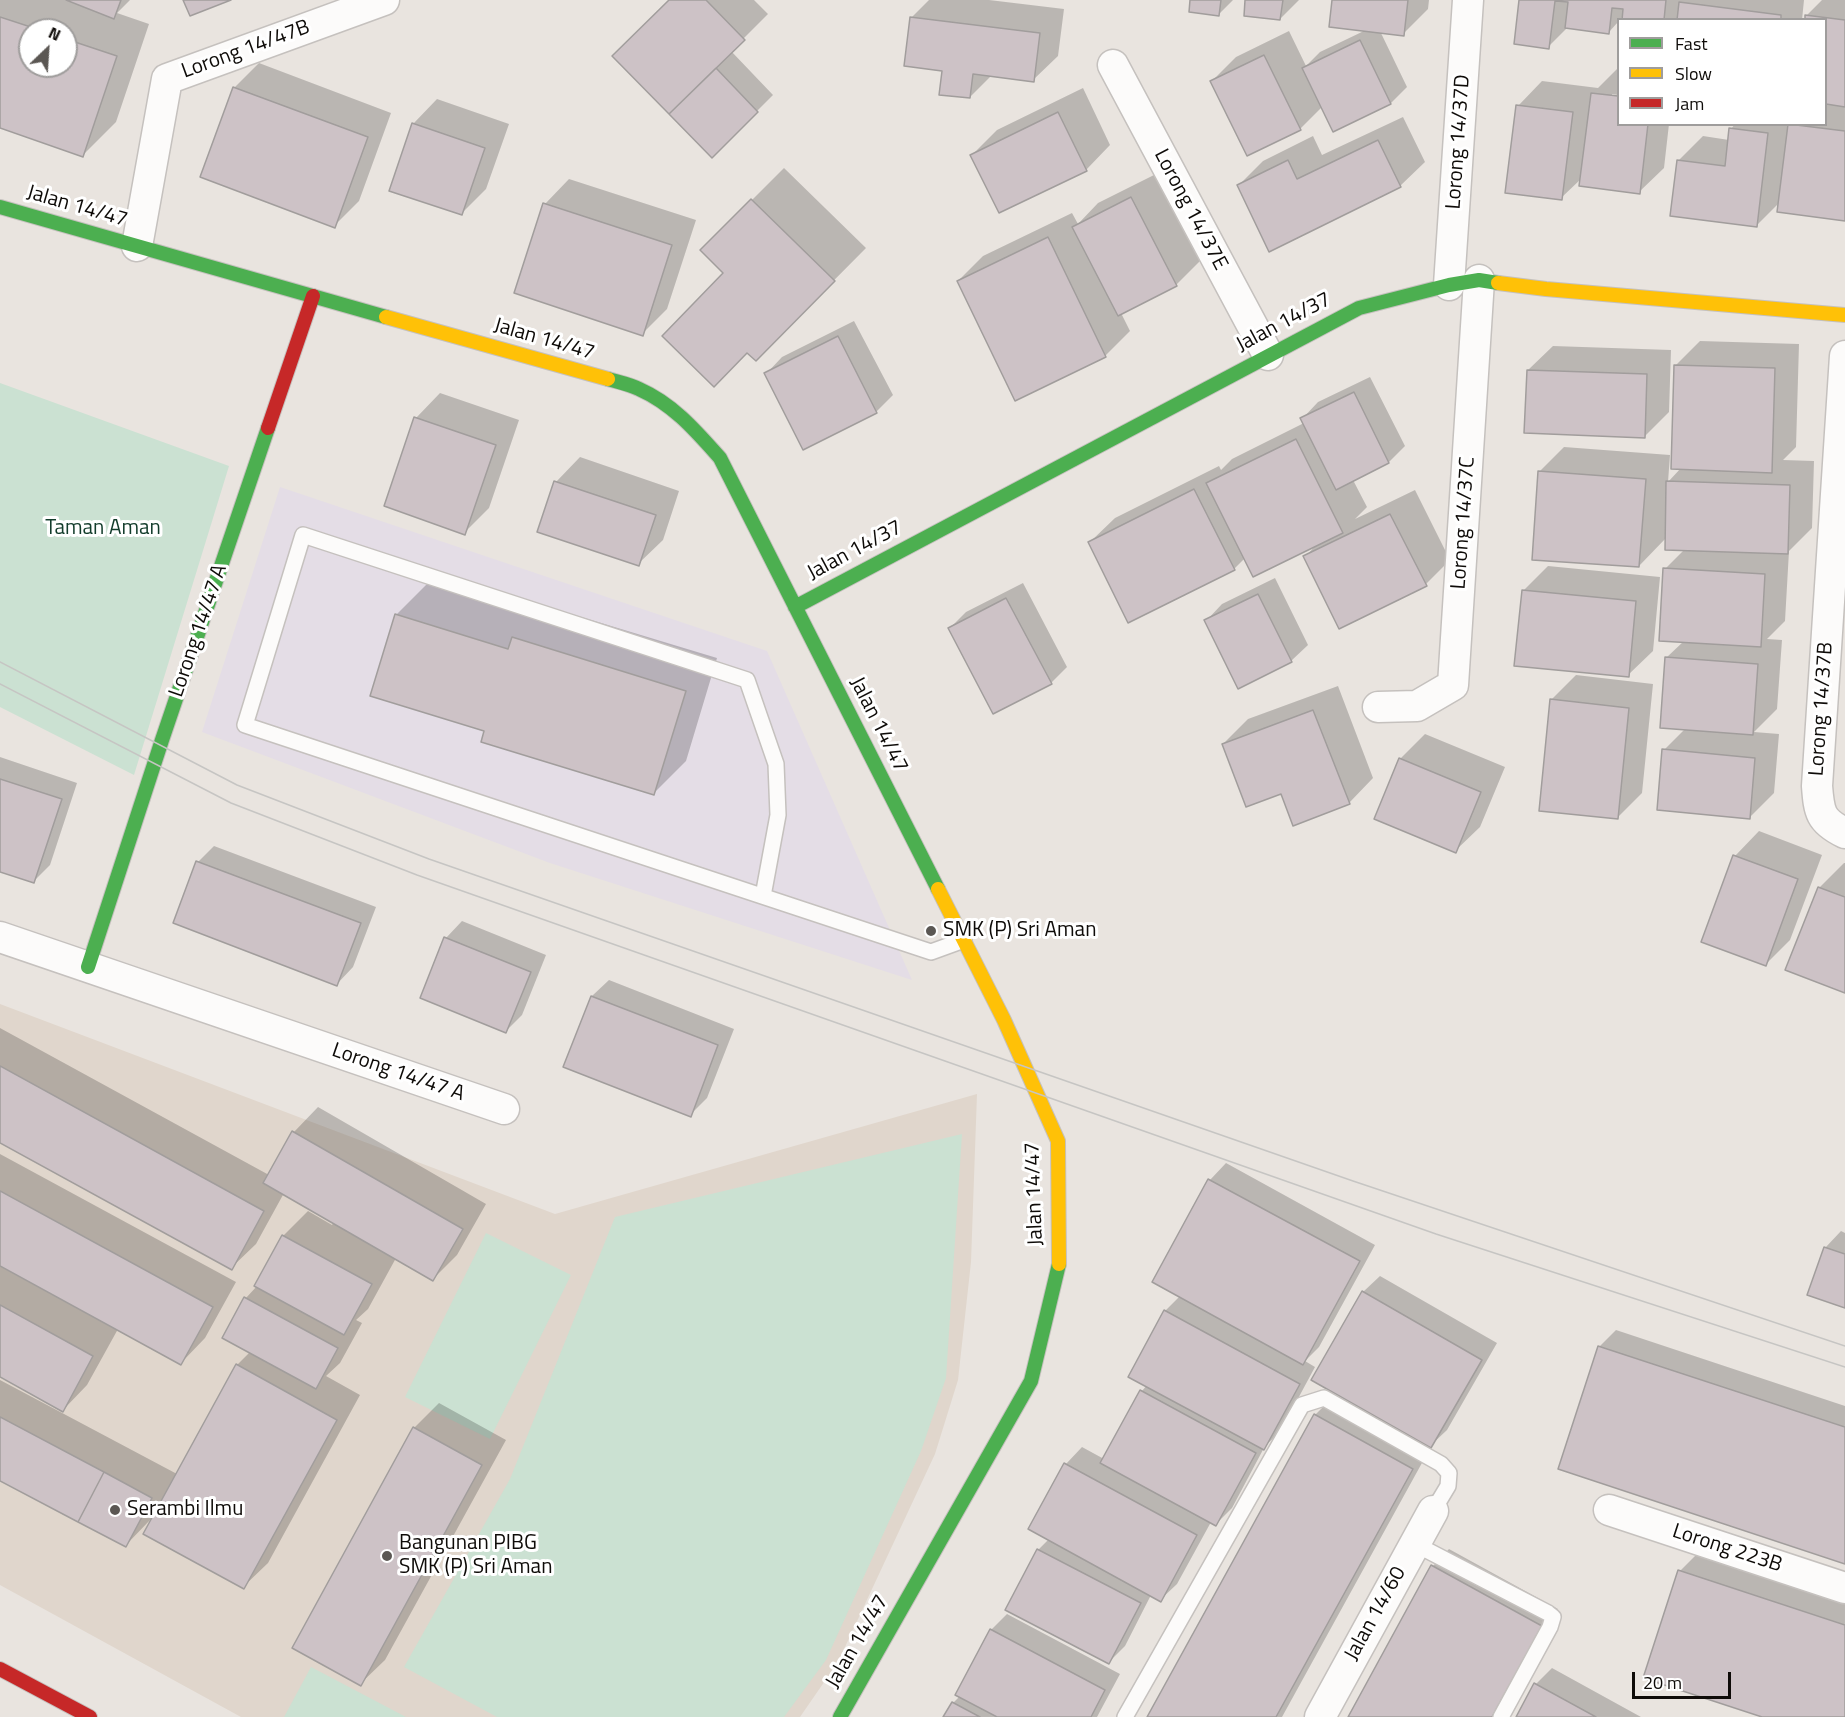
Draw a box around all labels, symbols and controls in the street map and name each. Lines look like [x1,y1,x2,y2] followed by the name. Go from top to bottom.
[178,15,314,85] street label: Lorong 14/47B
[18,18,78,78] north arrow
[1617,18,1827,126] legend
[45,20,65,47] text: N
[1675,30,1708,57] text: Fast
[1675,60,1712,87] text: Slow
[1442,74,1476,210] street label: Lorong 14/37D
[1675,90,1704,117] text: Jam
[1148,145,1232,275] street label: Lorong 14/37E
[24,181,130,233] street label: Jalan 14/47
[1232,288,1336,358] street label: Jalan 14/37
[491,314,597,366] street label: Jalan 14/47
[1447,456,1481,590] street label: Lorong 14/37C
[45,516,161,542] park label: Taman Aman
[803,516,907,586] street label: Jalan 14/37
[165,561,233,701] street label: Lorong 14/47 A
[1805,641,1839,777] street label: Lorong 14/37B
[843,673,913,777] street label: Jalan 14/47
[943,918,1096,944] place label: SMK (P) Sri Aman
[924,924,938,938] marker: SMK (P) Sri Aman
[328,1039,468,1107] street label: Lorong 14/47 A
[1021,1142,1049,1246] street label: Jalan 14/47
[127,1497,243,1523] place label: Serambi Ilmu
[108,1503,122,1517] marker: Serambi Ilmu
[1669,1519,1785,1579] street label: Lorong 223B
[399,1531,552,1581] place label: Bangunan PIBG SMK (P) Sri Aman
[380,1549,394,1563] marker: Bangunan PIBG SMK (P) Sri Aman
[1340,1563,1412,1665] street label: Jalan 14/60
[821,1591,895,1693] street label: Jalan 14/47
[1635,1660,1734,1698] scale bar
[1643,1669,1682,1696] text: 20 m

